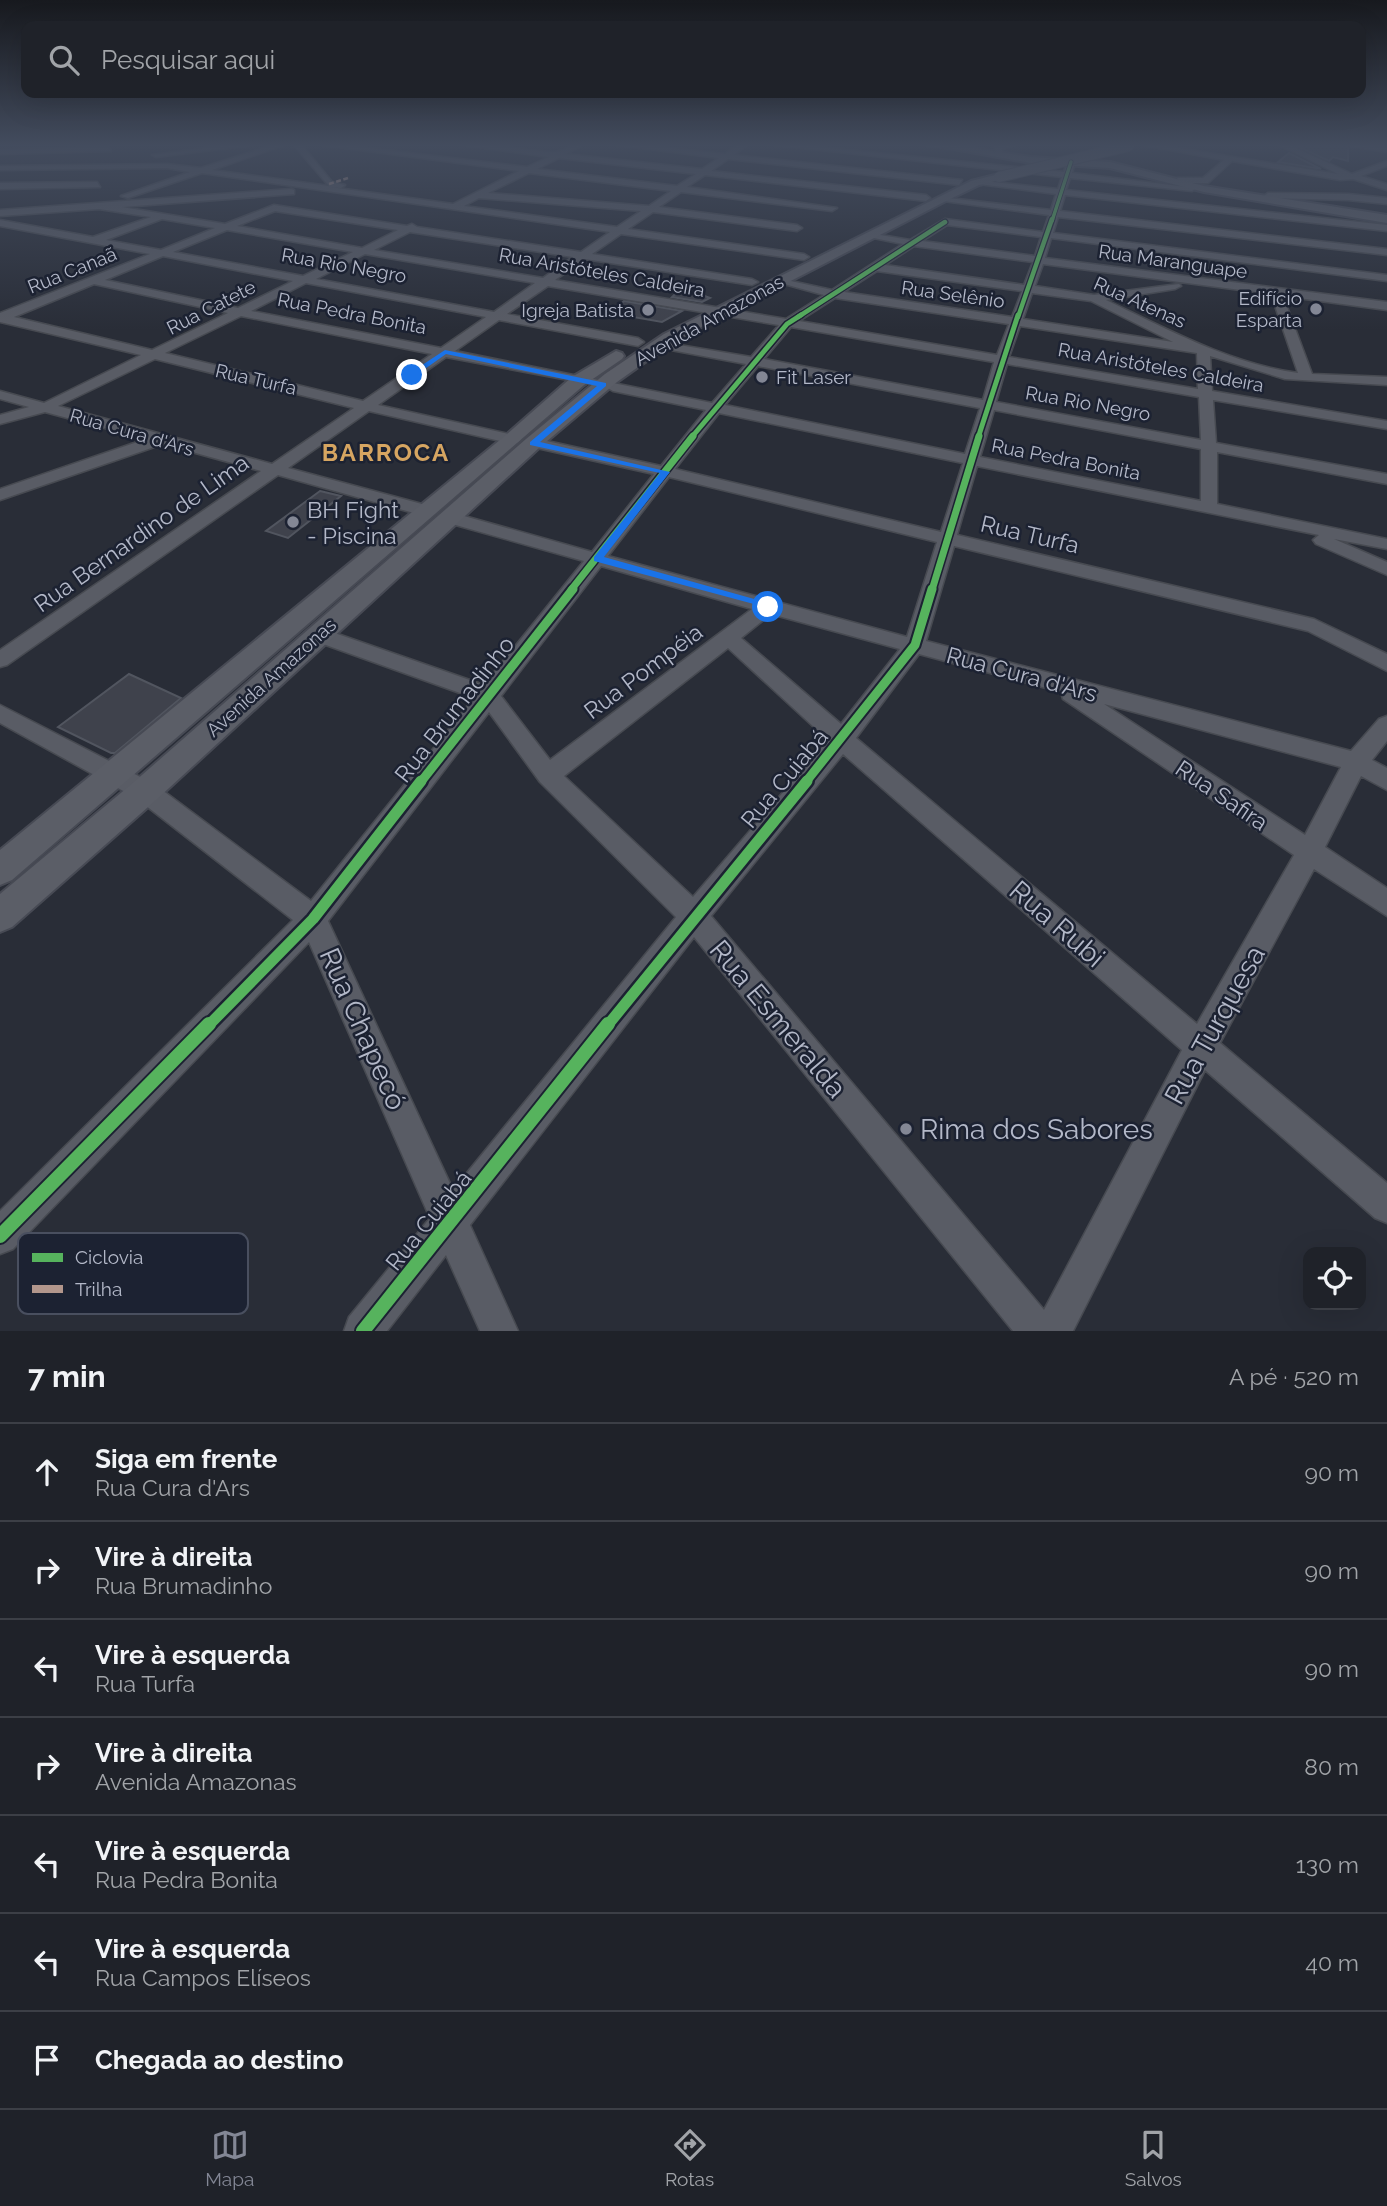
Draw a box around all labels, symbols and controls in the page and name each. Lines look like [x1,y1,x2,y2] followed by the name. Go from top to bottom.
[21,21,1366,98] search box
[45,41,83,79] icon: search
[101,45,275,75] text: Pesquisar aqui
[1097,240,1249,282] street label: Rua Maranguape
[24,242,120,298] street label: Rua Canaã
[280,243,408,287] street label: Rua Rio Negro
[497,243,707,301] street label: Rua Aristóteles Caldeira
[631,270,787,370] street label: Avenida Amazonas
[1090,272,1190,332] street label: Rua Atenas
[163,275,259,339] street label: Rua Catete
[900,276,1006,312] street label: Rua Selênio
[1236,287,1302,331] place label: Edifício Esparta
[276,288,428,338] street label: Rua Pedra Bonita
[521,299,634,321] place label: Igreja Batista
[1308,301,1324,317] marker: Edifício Esparta
[640,302,656,318] marker: Igreja Batista
[1056,338,1266,396] street label: Rua Aristóteles Caldeira
[213,359,299,399] street label: Rua Turfa
[396,359,427,390] route end
[776,366,851,388] place label: Fit Laser
[754,369,770,385] marker: Fit Laser
[1024,381,1152,425] street label: Rua Rio Negro
[67,404,197,460] street label: Rua Cura d'Ars
[990,434,1142,484] street label: Rua Pedra Bonita
[322,438,450,467] district label: BARROCA
[29,449,253,617] street label: Rua Bernardino de Lima
[307,496,399,549] place label: BH Fight - Piscina
[978,510,1082,558] street label: Rua Turfa
[285,514,301,530] marker: BH Fight - Piscina
[752,591,783,622] route start
[202,613,340,741] street label: Avenida Amazonas
[579,618,707,724] street label: Rua Pompéia
[389,631,519,787] street label: Rua Brumadinho
[944,641,1100,707] street label: Rua Cura d'Ars
[735,723,833,833] street label: Rua Cuiabá
[1171,754,1273,836] street label: Rua Safira
[1003,874,1111,974] street label: Rua Rubi
[703,934,853,1104] street label: Rua Esmeralda
[1158,940,1272,1110] street label: Rua Turquesa
[313,943,413,1115] street label: Rua Chapecó
[920,1113,1153,1146] place label: Rima dos Sabores
[898,1121,914,1137] marker: Rima dos Sabores
[380,1165,476,1275] street label: Rua Cuiabá
[18,1233,248,1314] legend
[75,1246,143,1268] text: Ciclovia
[1303,1247,1366,1310] map controls
[1303,1247,1366,1310] button: locate
[75,1278,122,1300] text: Trilha
[28,1359,106,1394] text: 7 min
[1229,1363,1359,1390] text: A pé · 520 m
[95,1444,277,1474] text: Siga em frente
[28,1453,66,1491] icon: ahead
[1304,1459,1359,1486] text: 90 m
[95,1474,250,1501] text: Rua Cura d'Ars
[95,1542,252,1572] text: Vire à direita
[28,1551,66,1589] icon: right
[1304,1557,1359,1584] text: 90 m
[95,1572,272,1599] text: Rua Brumadinho
[95,1640,290,1670] text: Vire à esquerda
[28,1649,66,1687] icon: left
[1304,1655,1359,1682] text: 90 m
[95,1670,195,1697] text: Rua Turfa
[95,1738,252,1768] text: Vire à direita
[28,1747,66,1785] icon: right
[1304,1753,1359,1780] text: 80 m
[95,1768,297,1795] text: Avenida Amazonas
[95,1836,290,1866] text: Vire à esquerda
[28,1845,66,1883] icon: left
[1296,1851,1359,1878] text: 130 m
[95,1866,278,1893] text: Rua Pedra Bonita
[95,1934,290,1964] text: Vire à esquerda
[28,1943,66,1981] icon: left
[1305,1949,1359,1976] text: 40 m
[95,1964,311,1991] text: Rua Campos Elíseos
[28,2041,66,2079] icon: arrive
[95,2045,344,2075] text: Chegada ao destino
[205,2126,254,2190] tab: Mapa
[665,2126,714,2190] tab: Rotas
[1125,2126,1182,2190] tab: Salvos

